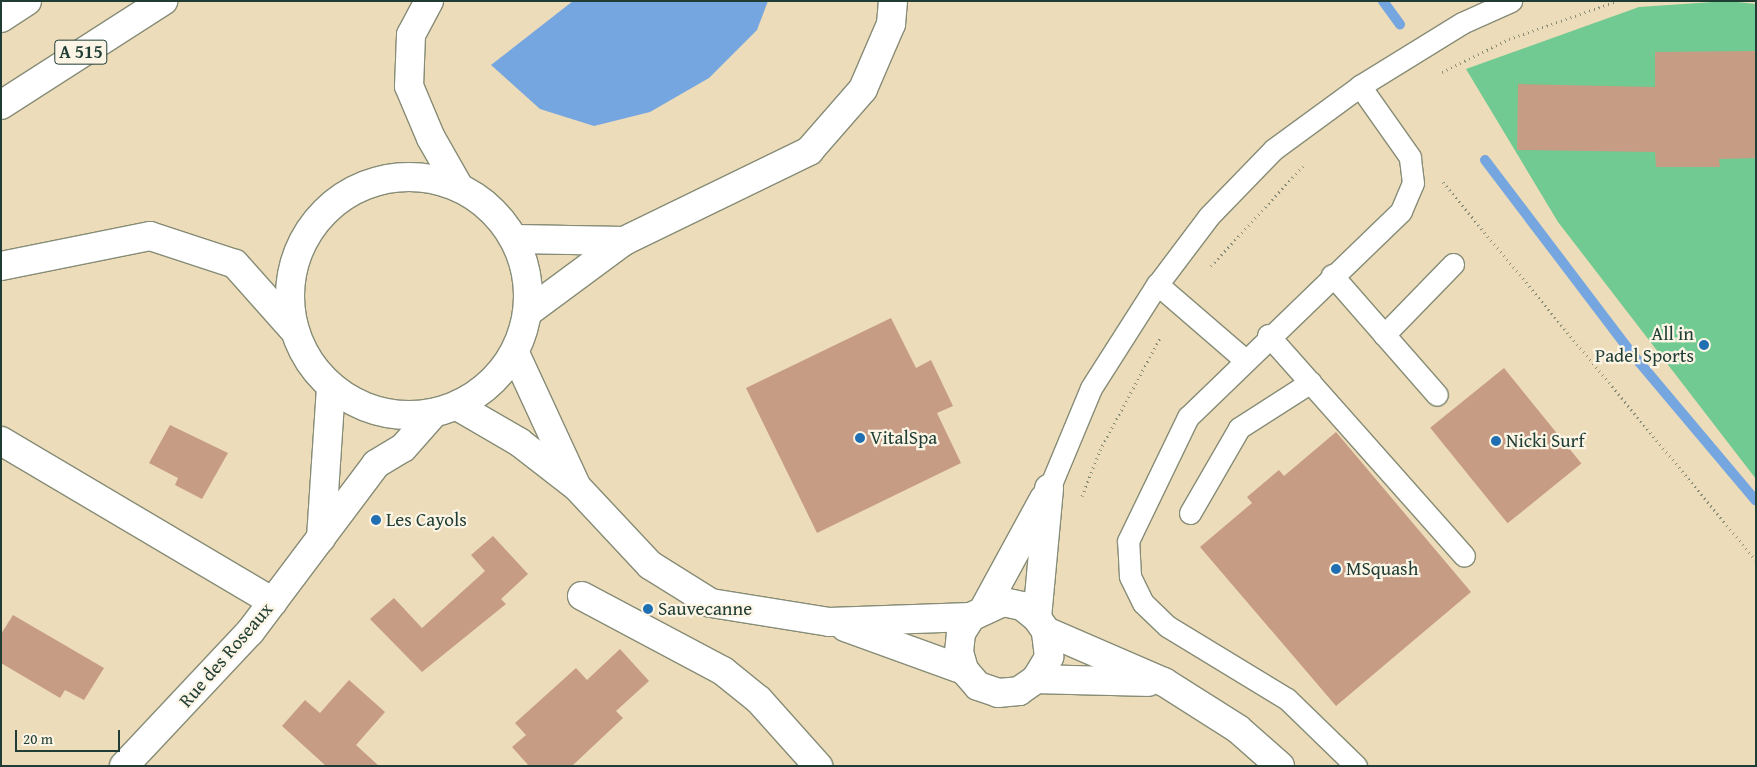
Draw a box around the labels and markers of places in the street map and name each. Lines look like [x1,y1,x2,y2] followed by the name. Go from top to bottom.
[1595,323,1694,367] place label: All in Padel Sports
[1698,339,1710,351] marker: All in Padel Sports
[870,427,937,449] place label: VitalSpa
[1506,430,1585,452] place label: Nicki Surf
[854,432,866,444] marker: VitalSpa
[1490,435,1502,447] marker: Nicki Surf
[386,509,467,531] place label: Les Cayols
[370,514,382,526] marker: Les Cayols
[1346,558,1418,580] place label: MSquash
[1330,563,1342,575] marker: MSquash
[658,598,752,620] place label: Sauvecanne
[642,603,654,615] marker: Sauvecanne

